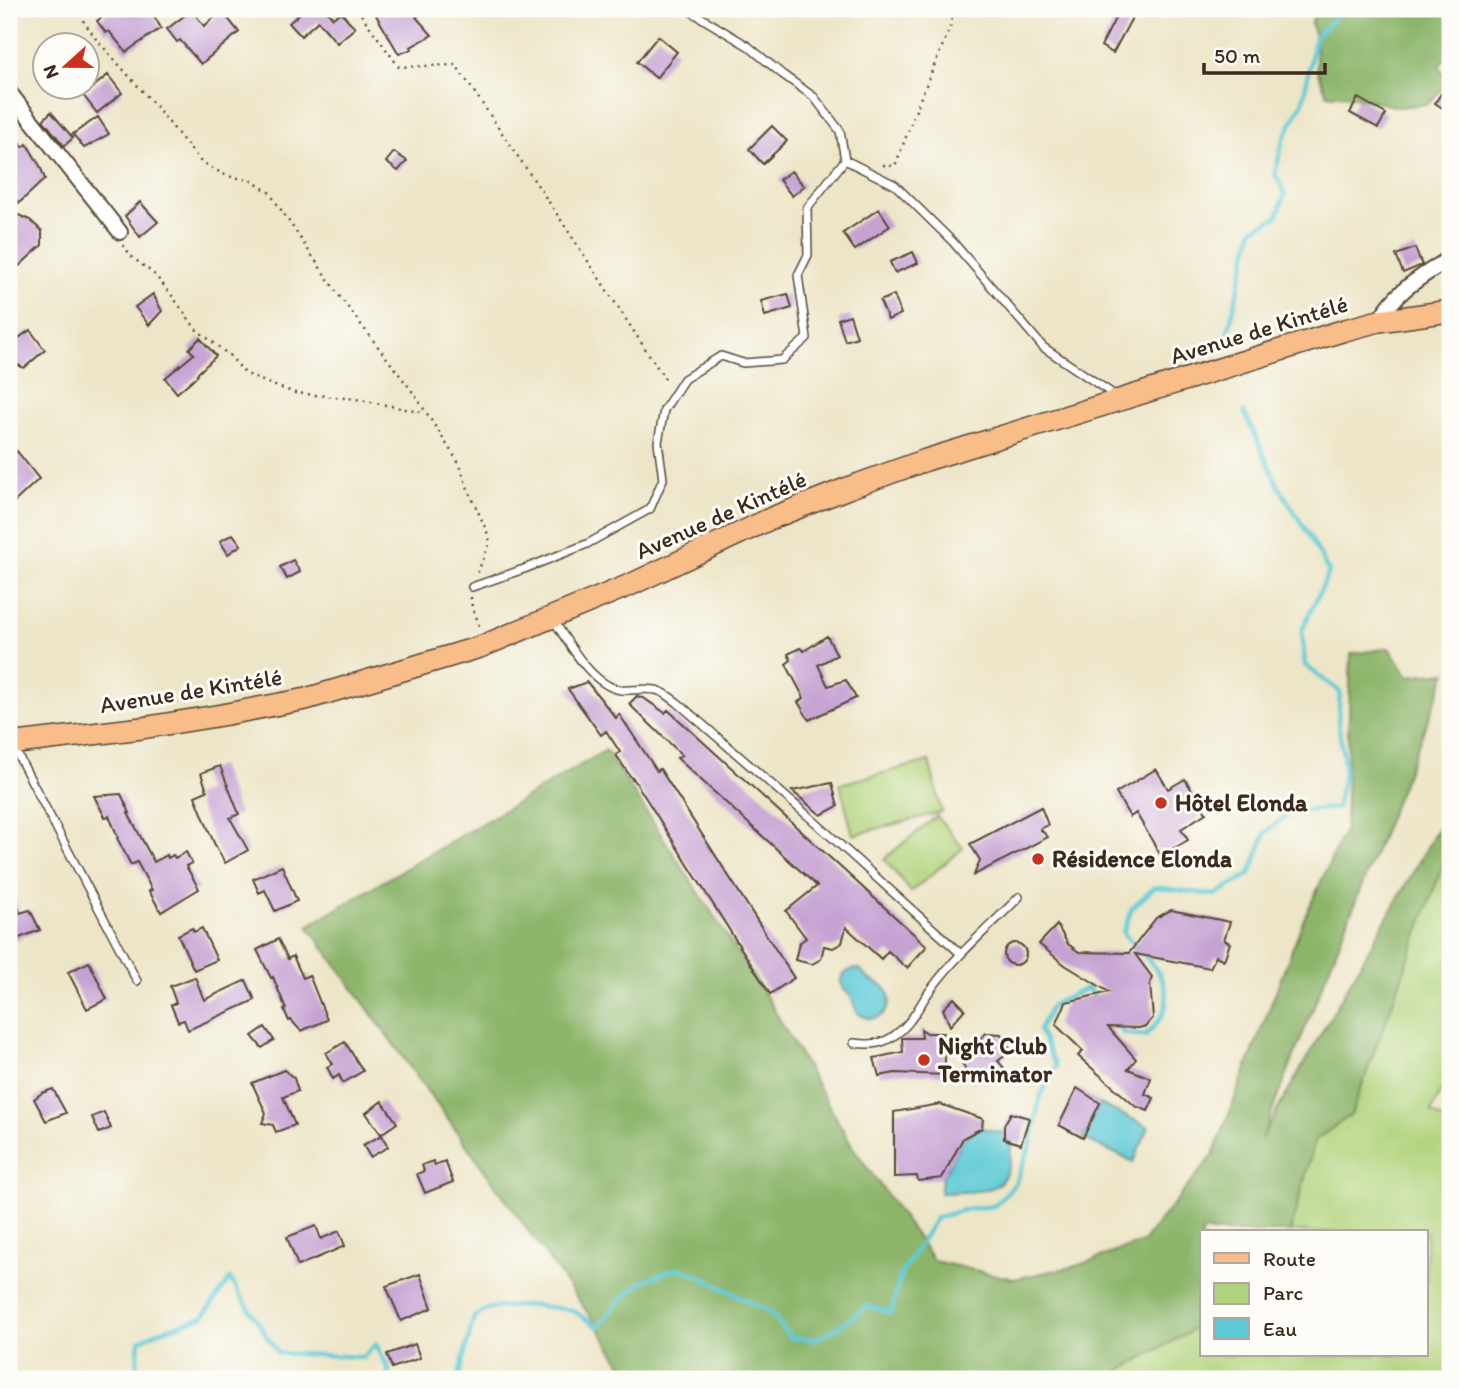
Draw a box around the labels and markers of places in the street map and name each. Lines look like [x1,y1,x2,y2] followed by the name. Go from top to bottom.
[1175,788,1308,817] place label: Hôtel Elonda
[1153,795,1169,811] marker: Hôtel Elonda
[1052,844,1232,873] place label: Résidence Elonda
[1030,851,1046,867] marker: Résidence Elonda
[937,1031,1053,1088] place label: Night Club Terminator
[916,1052,932,1068] marker: Night Club Terminator

